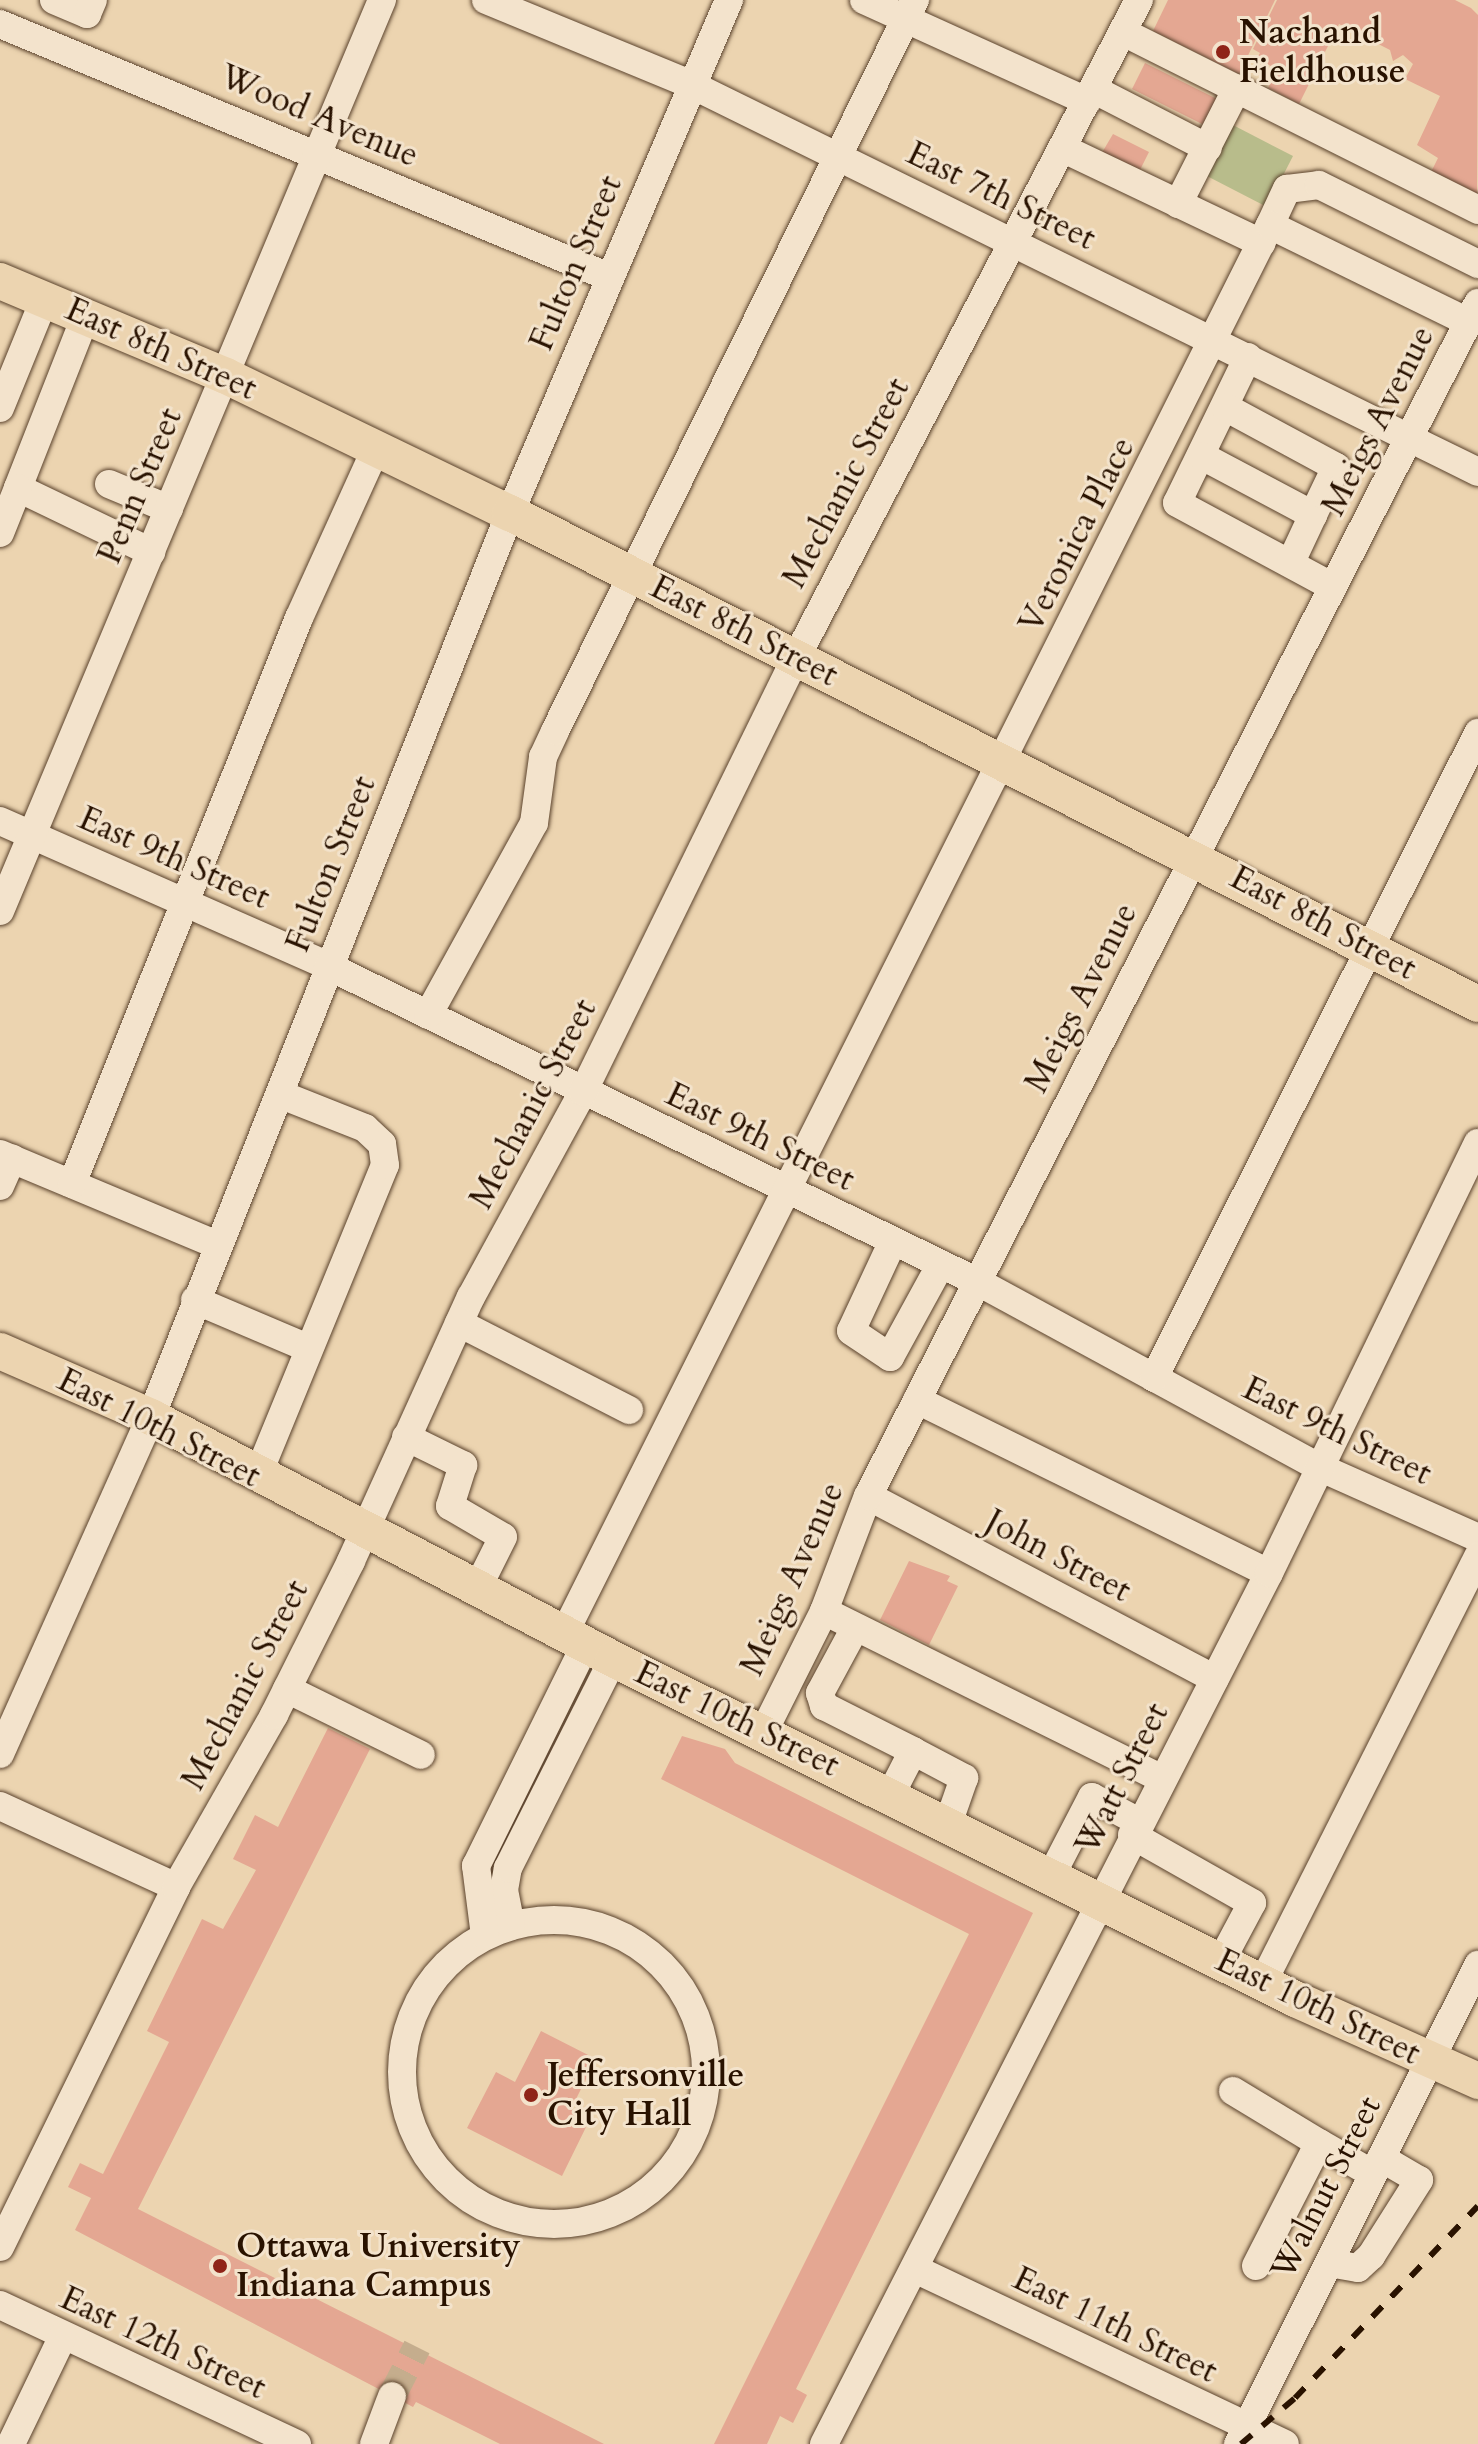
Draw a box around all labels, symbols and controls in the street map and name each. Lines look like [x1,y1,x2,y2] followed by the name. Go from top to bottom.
[1239,12,1406,92] place label: Nachand Fieldhouse
[1214,43,1232,61] marker: Nachand Fieldhouse
[214,56,424,176] street label: Wood Avenue
[900,133,1102,259] street label: East 7th Street
[521,169,631,357] street label: Fulton Street
[59,289,263,409] street label: East 8th Street
[1313,320,1443,522] street label: Meigs Avenue
[774,371,918,595] street label: Mechanic Street
[89,402,191,570] street label: Penn Street
[1010,430,1144,640] street label: Veronica Place
[644,566,844,696] street label: East 8th Street
[277,770,385,958] street label: Fulton Street
[72,798,276,918] street label: East 9th Street
[1223,857,1423,989] street label: East 8th Street
[1016,897,1146,1099] street label: Meigs Avenue
[461,992,605,1216] street label: Mechanic Street
[659,1074,861,1200] street label: East 9th Street
[51,1359,267,1497] street label: East 10th Street
[1236,1368,1438,1494] street label: East 9th Street
[731,1476,853,1682] street label: Meigs Avenue
[978,1501,1138,1611] street label: John Street
[173,1573,317,1797] street label: Mechanic Street
[628,1652,846,1786] street label: East 10th Street
[1066,1696,1178,1862] street label: Watt Street
[1209,1940,1427,2074] street label: East 10th Street
[547,2055,744,2134] place label: Jeffersonville City Hall
[522,2086,540,2104] marker: Jeffersonville City Hall
[1262,2089,1390,2287] street label: Walnut Street
[236,2226,521,2306] place label: Ottawa University Indiana Campus
[211,2257,229,2275] marker: Ottawa University Indiana Campus
[1006,2258,1224,2392] street label: East 11th Street
[54,2278,272,2408] street label: East 12th Street

